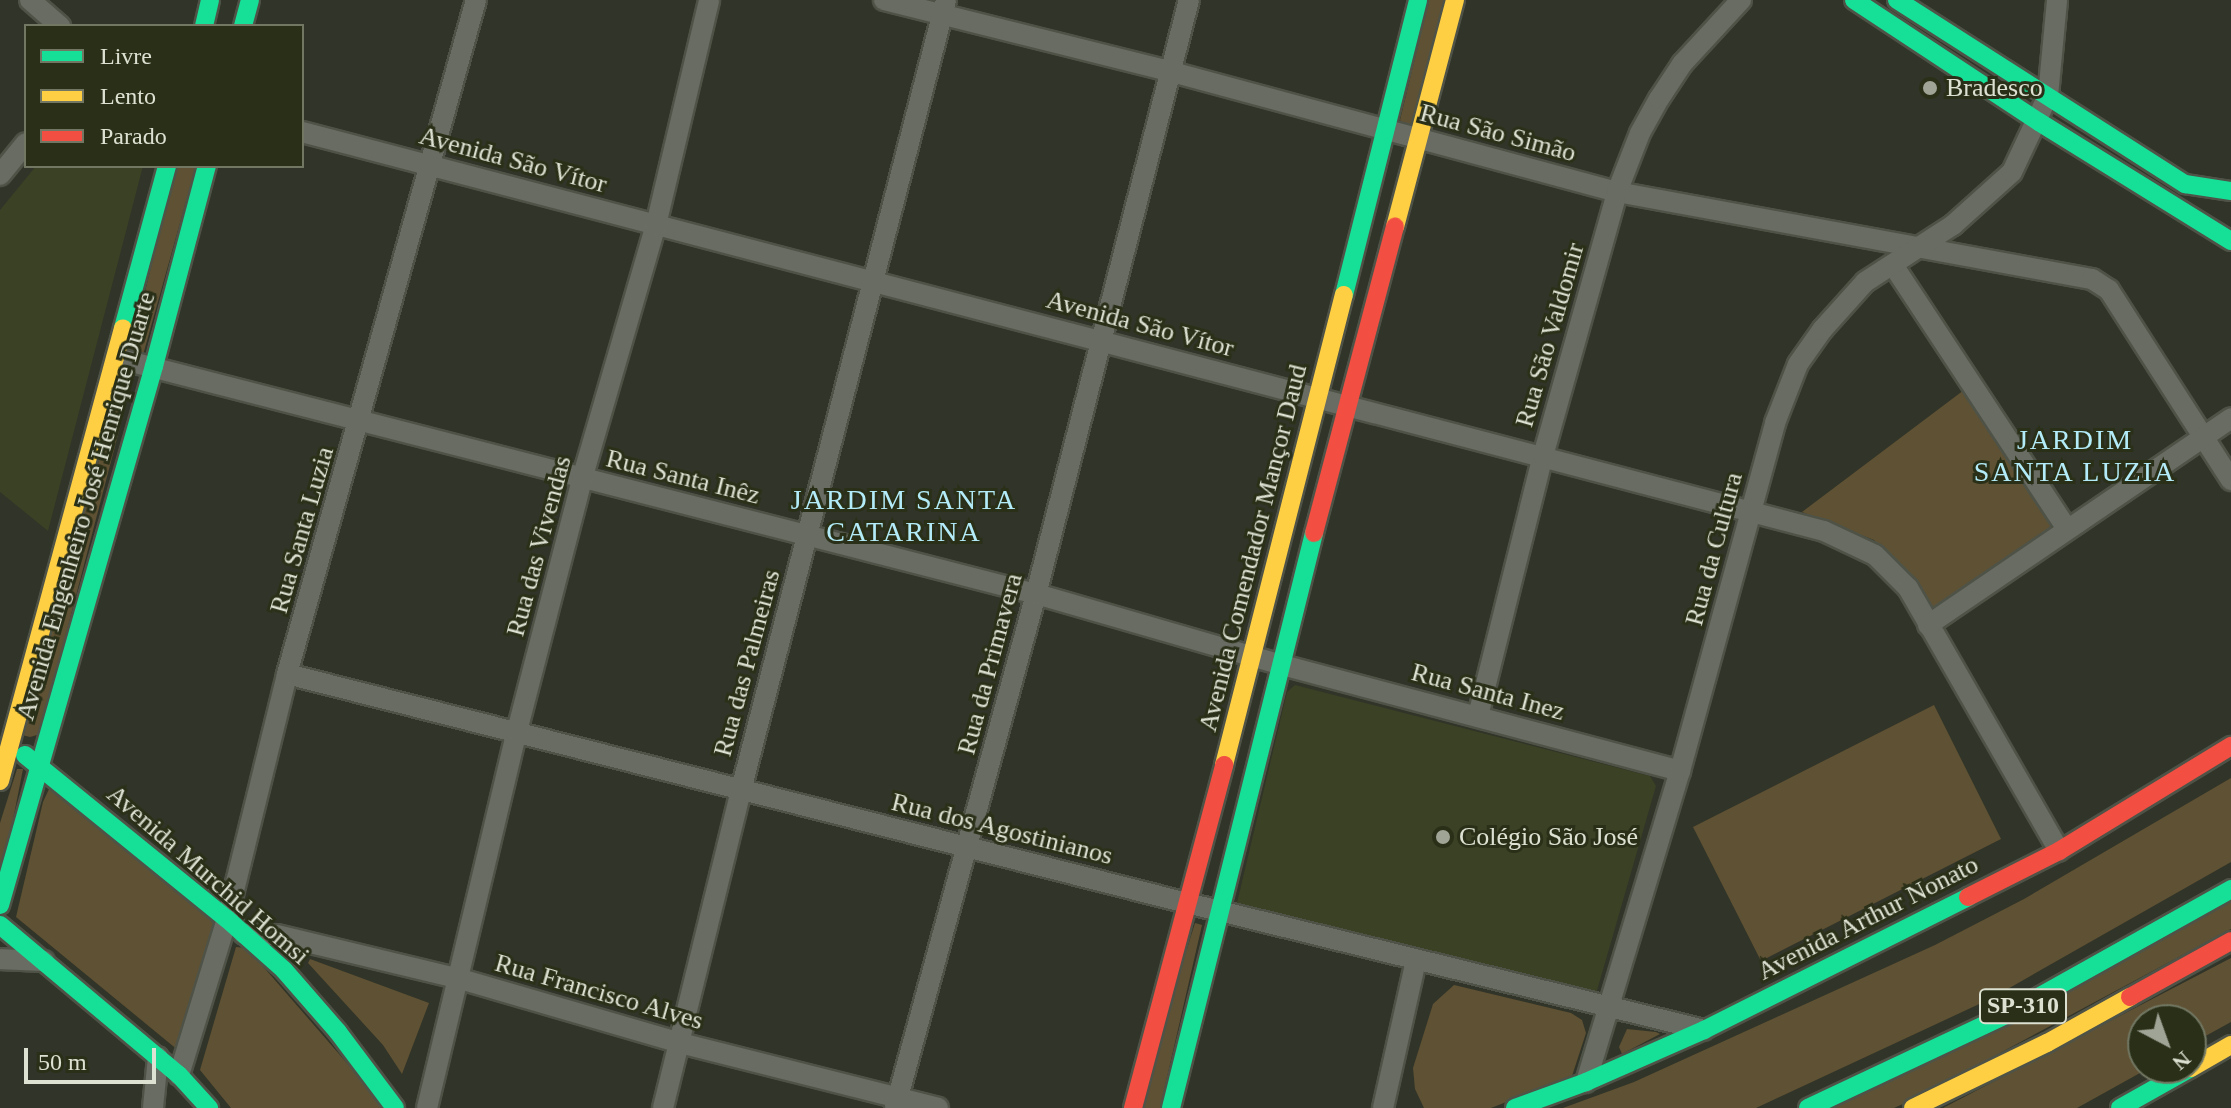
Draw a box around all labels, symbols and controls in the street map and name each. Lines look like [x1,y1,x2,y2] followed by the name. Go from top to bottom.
[24,24,304,168] legend
[100,43,152,69] text: Livre
[1946,72,2043,104] place label: Bradesco
[1921,79,1939,97] marker: Bradesco
[100,83,156,109] text: Lento
[1417,97,1579,169] street label: Rua São Simão
[416,120,610,200] street label: Avenida São Vítor
[100,123,167,149] text: Parado
[1509,239,1591,431] street label: Rua São Valdomir
[1043,284,1237,364] street label: Avenida São Vítor
[10,288,162,724] street label: Avenida Engenheiro José Henrique Duarte
[1192,361,1314,735] street label: Avenida Comendador Mançor Daud
[1973,423,2177,489] district label: JARDIM SANTA LUZIA
[263,443,341,617] street label: Rua Santa Luzia
[603,443,763,511] street label: Rua Santa Inêz
[500,452,578,640] street label: Rua das Vivendas
[1679,469,1749,629] street label: Rua da Cultura
[791,483,1017,549] district label: JARDIM SANTA CATARINA
[707,566,787,760] street label: Rua das Palmeiras
[951,570,1029,758] street label: Rua da Primavera
[1408,657,1568,727] street label: Rua Santa Inez
[100,779,316,971] street label: Avenida Murchid Homsi
[888,786,1116,872] street label: Rua dos Agostinianos
[1459,821,1638,853] place label: Colégio São José
[1434,828,1452,846] marker: Colégio São José
[1752,848,1984,988] street label: Avenida Arthur Nonato
[491,947,707,1037] street label: Rua Francisco Alves
[1979,986,2067,1026] road number: SP-310
[2127,1004,2207,1084] north arrow
[28,1032,160,1082] scale bar
[2168,1046,2196,1076] text: N
[38,1049,87,1075] text: 50 m

